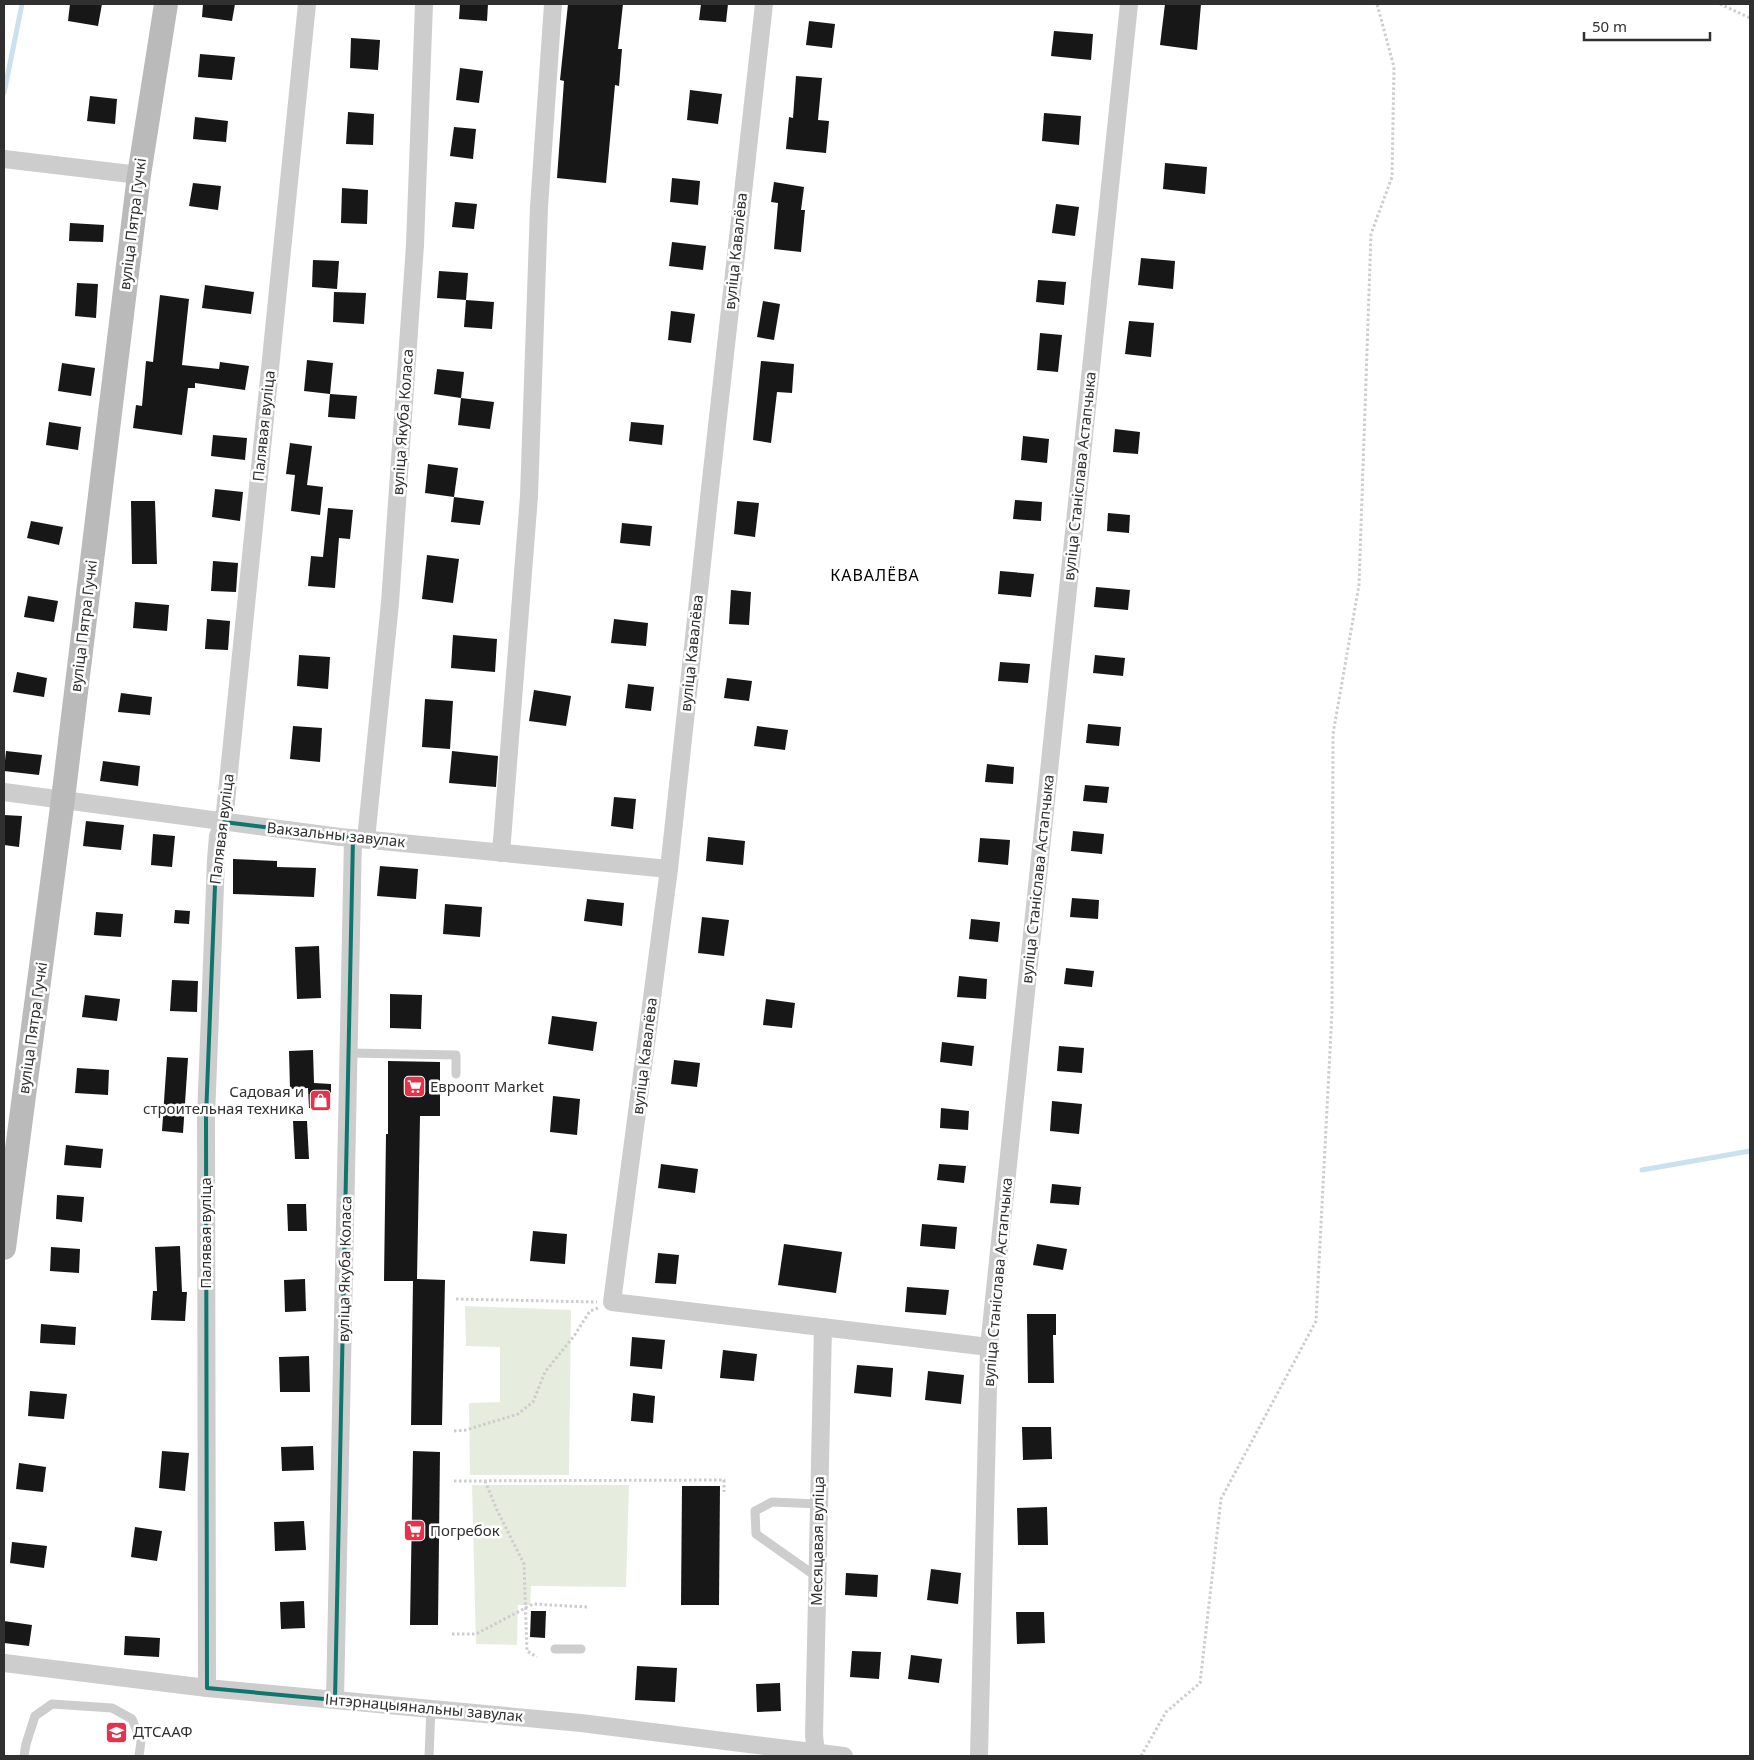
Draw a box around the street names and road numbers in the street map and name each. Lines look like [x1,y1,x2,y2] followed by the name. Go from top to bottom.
[114,157,150,291] street label: вуліца Пятра Гучкі
[719,191,751,310] street label: вуліца Кавалёва
[387,348,417,496] street label: вуліца Якуба Коласа
[247,369,279,482] street label: Палявая вуліца
[1058,370,1100,581] street label: вуліца Станіслава Астапчыка
[65,559,101,693] street label: вуліца Пятра Гучкі
[675,593,707,712] street label: вуліца Кавалёва
[204,772,238,885] street label: Палявая вуліца
[1016,773,1058,984] street label: вуліца Станіслава Астапчыка
[266,817,406,851] street label: Вакзальны завулак
[13,961,51,1095] street label: вуліца Пятра Гучкі
[627,996,661,1115] street label: вуліца Кавалёва
[978,1176,1016,1387] street label: вуліца Станіслава Астапчыка
[195,1177,215,1289] street label: Палявая вуліца
[333,1196,355,1342] street label: вуліца Якуба Коласа
[806,1476,828,1606] street label: Месяцавая вуліца
[324,1688,524,1726] street label: Інтэрнацыянальны завулак

